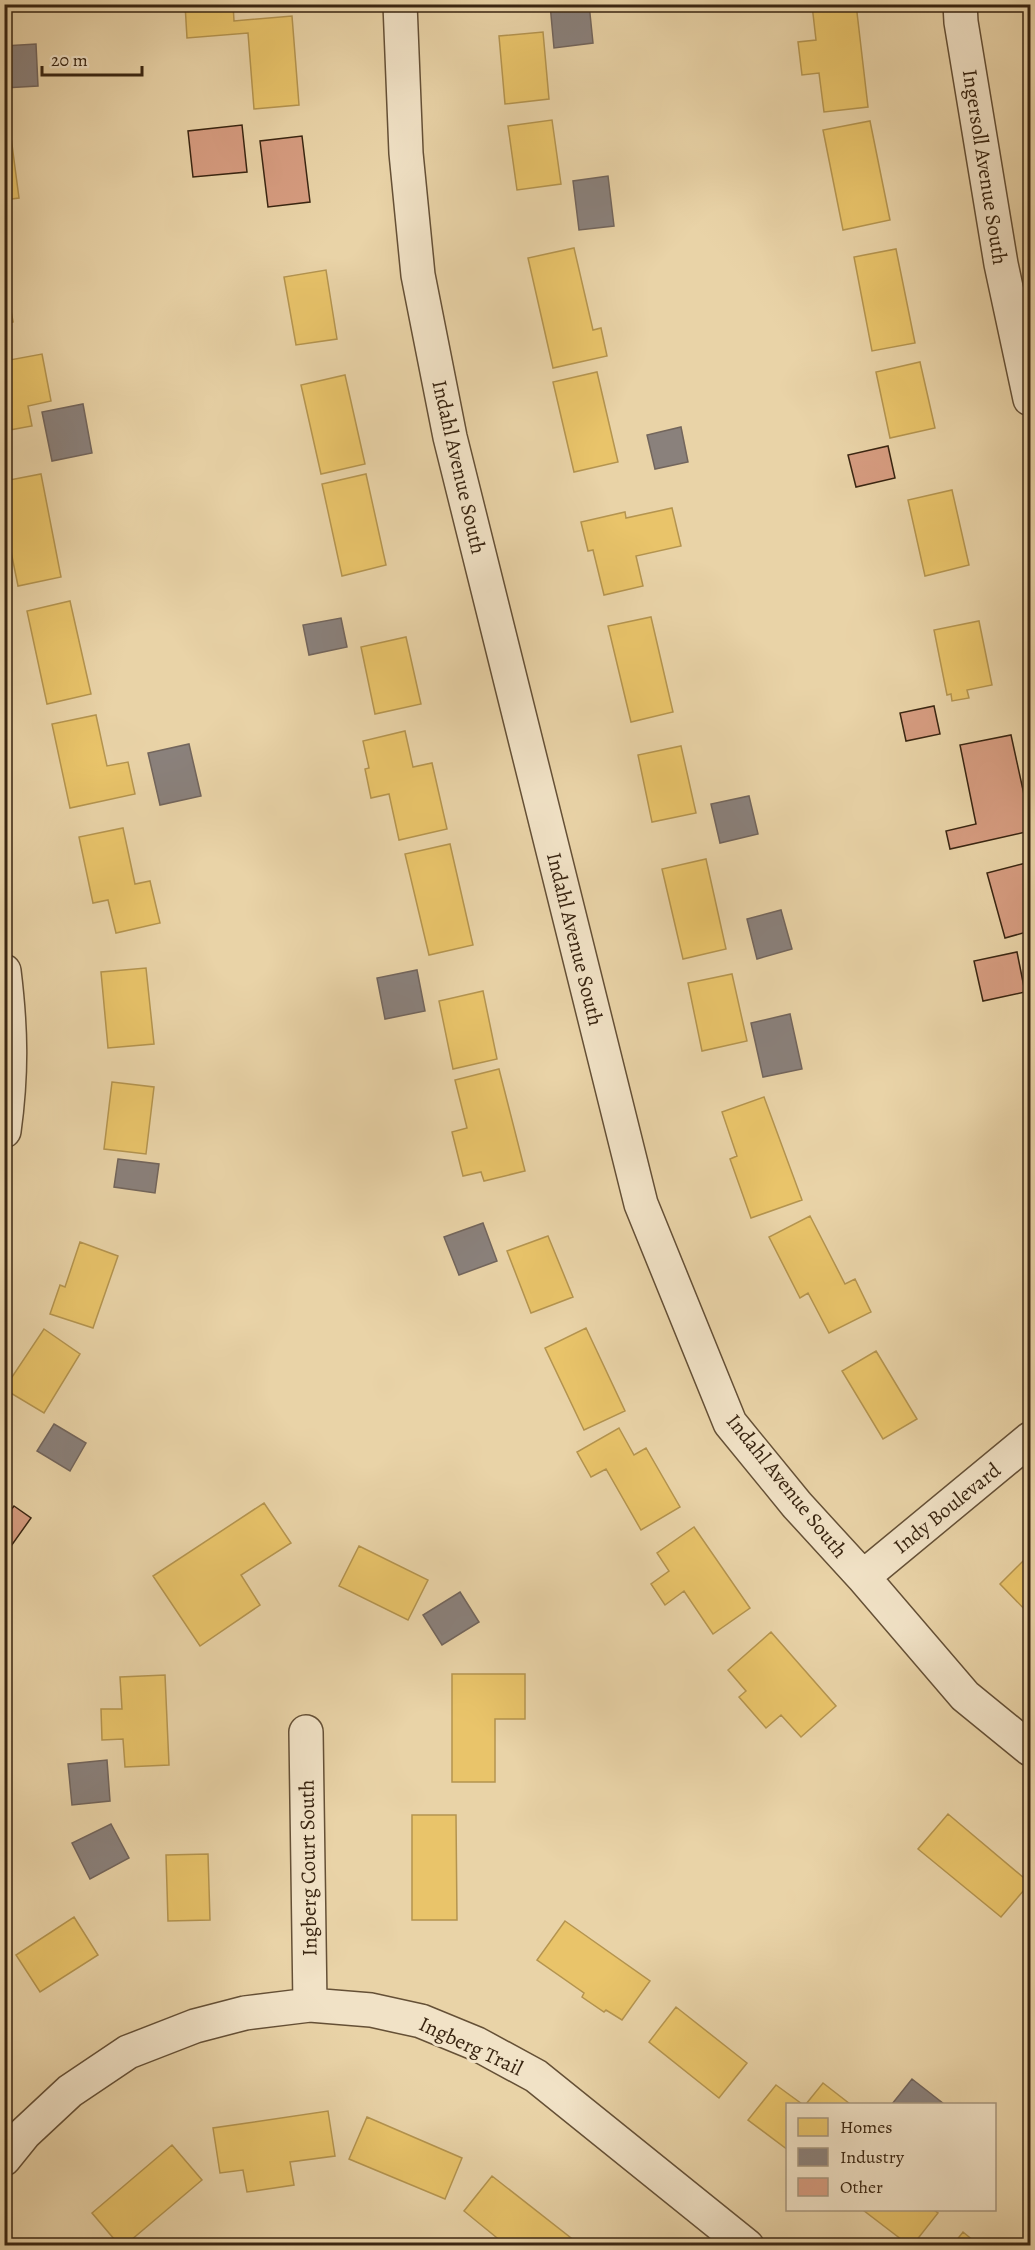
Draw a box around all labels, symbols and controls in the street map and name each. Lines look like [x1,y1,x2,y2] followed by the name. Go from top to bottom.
[42,39,142,77] scale bar
[51,48,88,72] text: 20 m
[956,67,1014,267] street label: Ingersoll Avenue South
[425,377,493,557] street label: Indahl Avenue South
[540,849,610,1029] street label: Indahl Avenue South
[720,1408,854,1564] street label: Indahl Avenue South
[888,1456,1007,1560] street label: Indy Boulevard
[292,1779,324,1957] street label: Ingberg Court South
[414,2010,528,2082] street label: Ingberg Trail
[786,2103,996,2211] legend
[840,2115,892,2139] text: Homes
[840,2145,905,2169] text: Industry
[840,2175,883,2199] text: Other

